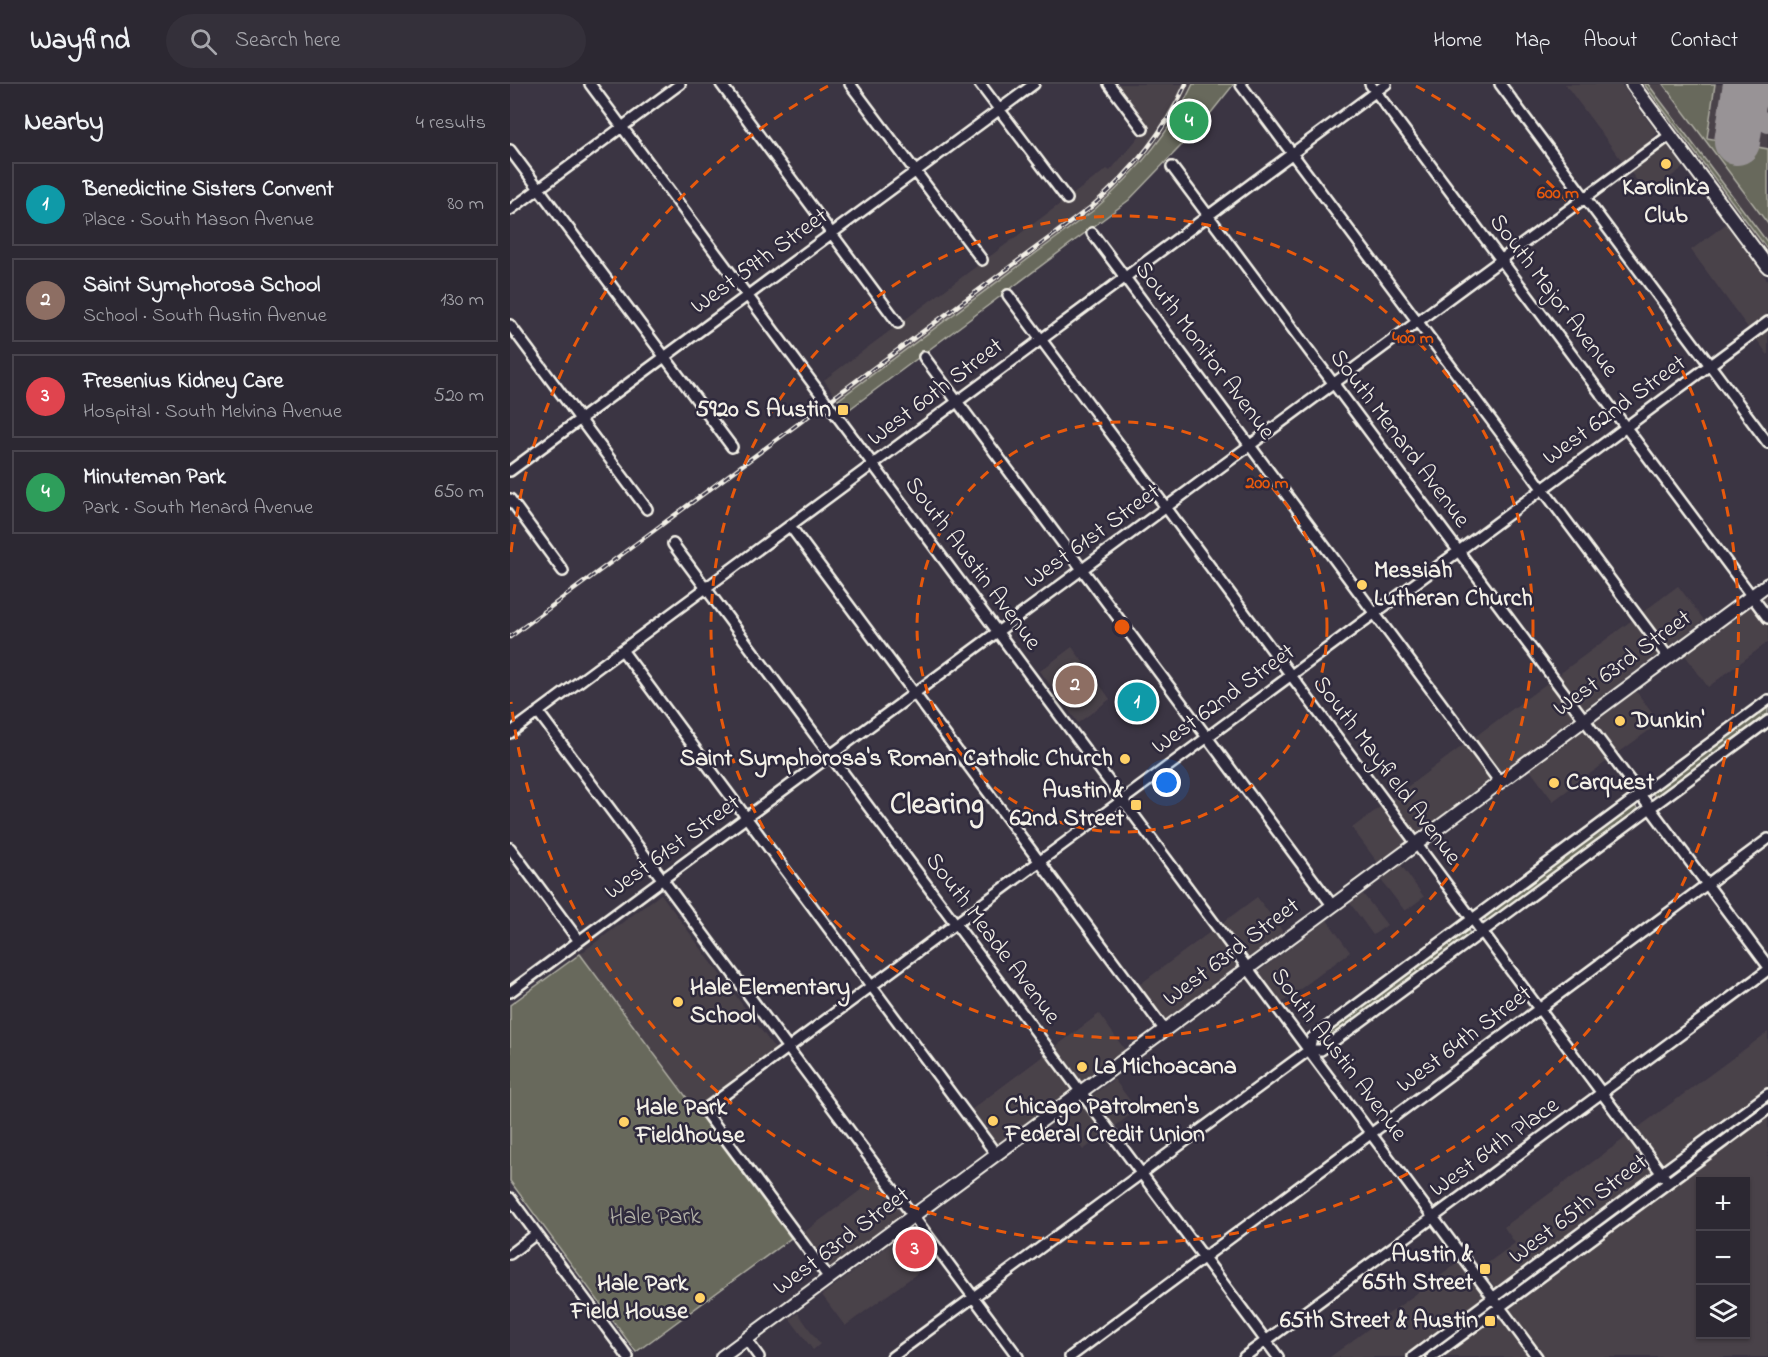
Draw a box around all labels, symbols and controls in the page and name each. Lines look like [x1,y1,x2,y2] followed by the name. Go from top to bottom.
[166,14,586,68] search box
[30,21,130,62] text: Wayfind
[187,25,220,58] icon: search
[235,25,340,57] text: Search here
[1433,26,1482,56] text: Home
[1515,26,1550,56] text: Map
[1583,26,1637,56] text: About
[1670,26,1738,56] text: Contact
[1170,99,1208,144] pin: 4
[24,104,103,142] text: Nearby
[416,109,486,138] text: 4 results
[1659,157,1673,171] marker: Karolinka Club
[1622,171,1710,234] place label: Karolinka Club
[83,174,334,206] text: Benedictine Sisters Convent
[1537,181,1579,207] text: 600 m
[42,190,49,219] text: 1
[447,190,484,219] text: 80 m
[684,200,836,324] street label: West 59th Street
[83,206,314,235] text: Place · South Mason Avenue
[1480,207,1626,385] street label: South Major Avenue
[1125,254,1283,448] street label: South Monitor Avenue
[83,270,320,302] text: Saint Symphorosa School
[41,286,50,315] text: 2
[440,286,484,315] text: 130 m
[83,302,327,331] text: School · South Austin Avenue
[1392,326,1434,352] text: 400 m
[861,330,1011,456] street label: West 60th Street
[1320,342,1478,536] street label: South Menard Avenue
[1536,347,1694,475] street label: West 62nd Street
[83,366,283,398] text: Fresenius Kidney Care
[41,382,50,411] text: 3
[433,382,484,411] text: 520 m
[695,393,831,428] place label: 5920 S Austin
[83,398,342,427] text: Hospital · South Melvina Avenue
[836,403,850,417] marker: 5920 S Austin
[83,462,226,494] text: Minuteman Park
[895,470,1049,658] street label: South Austin Avenue
[1245,471,1289,497] text: 200 m
[1018,476,1168,598] street label: West 61st Street
[41,478,50,507] text: 4
[435,478,484,507] text: 650 m
[83,494,313,523] text: Park · South Menard Avenue
[1374,554,1533,617] place label: Messiah Lutheran Church
[1355,578,1369,592] marker: Messiah Lutheran Church
[1547,602,1699,726] street label: West 63rd Street
[1112,617,1132,637] centre of rings
[1145,636,1303,764] street label: West 62nd Street
[1056,662,1094,708] pin: 2
[1302,669,1469,874] street label: South Mayfield Avenue
[1118,680,1156,724] pin: 1
[1631,704,1705,739] place label: Dunkin'
[1613,714,1627,728] marker: Dunkin'
[680,742,1113,778] place label: Saint Symphorosa's Roman Catholic Church
[1118,752,1132,766] marker: Saint Symphorosa's Roman Catholic Church
[1566,766,1655,801] place label: Carquest
[1152,768,1181,797] your location
[1010,774,1125,837] place label: Austin & 62nd Street
[1547,776,1561,790] marker: Carquest
[890,784,984,829] district label: Clearing
[598,787,748,909] street label: West 61st Street
[1129,798,1143,812] marker: Austin & 62nd Street
[916,846,1068,1032] street label: South Meade Avenue
[1156,890,1308,1016] street label: West 63rd Street
[1261,961,1415,1149] street label: South Austin Avenue
[690,971,850,1034] place label: Hale Elementary School
[1390,977,1540,1103] street label: West 64th Street
[671,995,685,1009] marker: Hale Elementary School
[1094,1050,1237,1085] place label: La Michoacana
[1075,1060,1089,1074] marker: La Michoacana
[1423,1089,1567,1207] street label: West 64th Place
[1004,1090,1205,1153] place label: Chicago Patrolmen's Federal Credit Union
[635,1091,746,1154] place label: Hale Park Fieldhouse
[986,1114,1000,1128] marker: Chicago Patrolmen's Federal Credit Union
[617,1115,631,1129] marker: Hale Park Fieldhouse
[1502,1146,1656,1274] street label: West 65th Street
[1696,1177,1750,1339] map controls
[1696,1177,1750,1231] button: +
[768,1181,916,1303] street label: West 63rd Street
[609,1200,701,1235] park label: Hale Park
[896,1226,934,1272] pin: 3
[1696,1231,1750,1285] button: −
[1363,1238,1474,1301] place label: Austin & 65th Street
[1478,1262,1492,1276] marker: Austin & 65th Street
[570,1267,689,1330] place label: Hale Park Field House
[1696,1285,1750,1339] button: layers
[693,1291,707,1305] marker: Hale Park Field House
[1280,1304,1478,1339] place label: 65th Street & Austin
[1483,1314,1497,1328] marker: 65th Street & Austin

